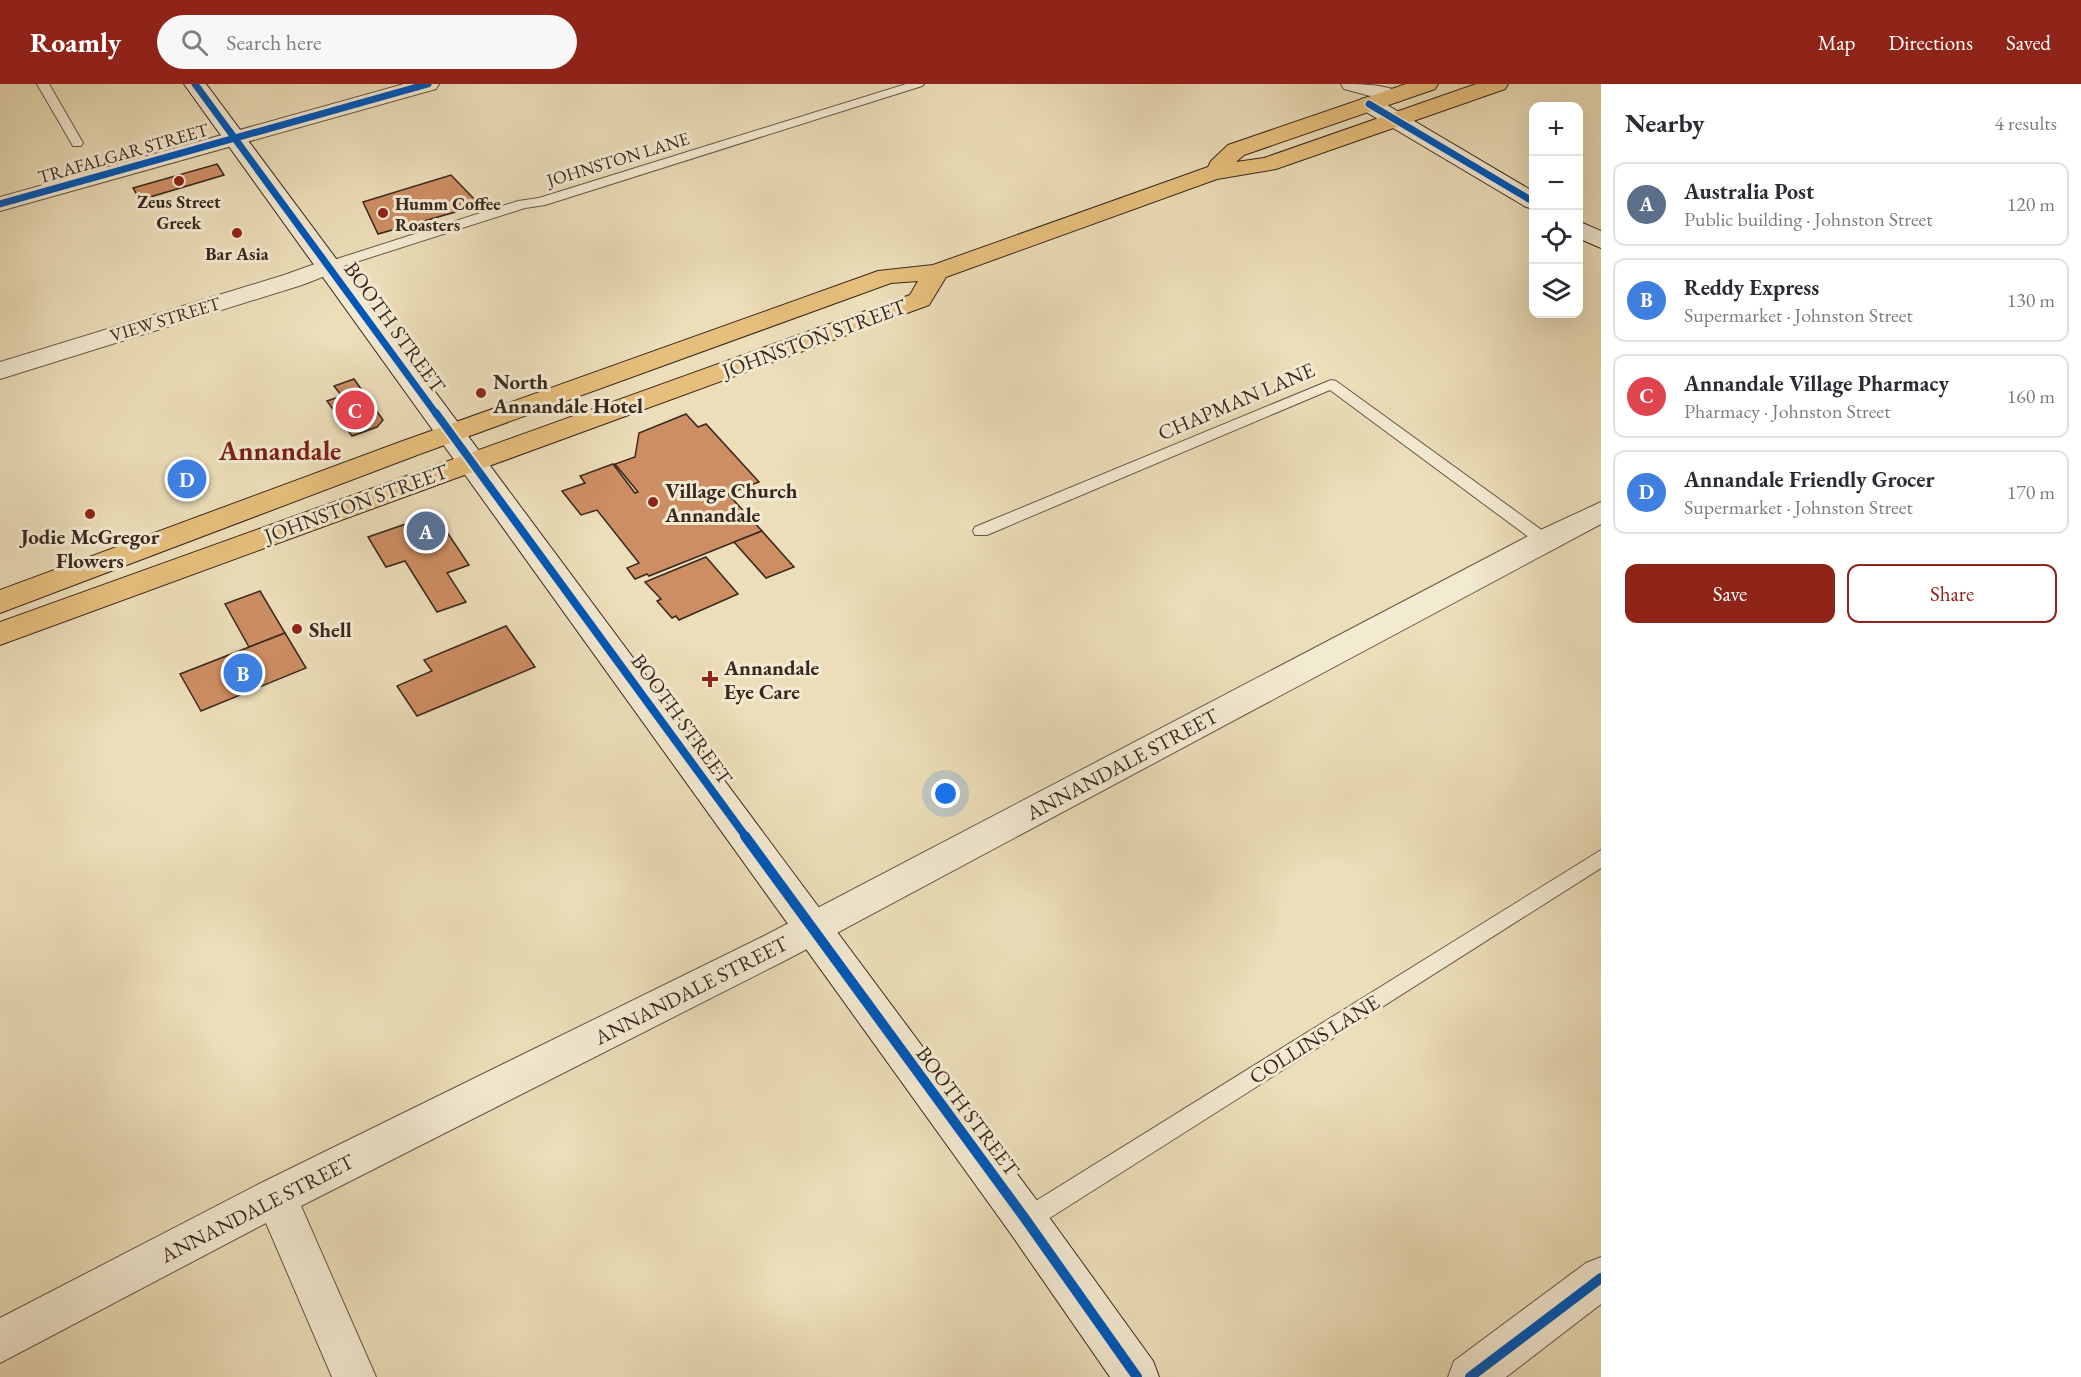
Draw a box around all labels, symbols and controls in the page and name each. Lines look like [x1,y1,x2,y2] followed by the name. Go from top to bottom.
[157,15,577,69] search box
[30,24,121,60] text: Roamly
[178,26,211,59] icon: search
[226,28,322,57] text: Search here
[1818,29,1855,56] text: Map
[1888,29,1973,56] text: Directions
[2006,29,2051,56] text: Saved
[1529,102,1583,318] map controls
[1529,102,1583,156] button: +
[1625,106,1705,140] text: Nearby
[1994,110,2057,136] text: 4 results
[35,117,212,188] street label: TRAFALGAR STREET
[542,126,692,192] street label: JOHNSTON LANE
[1529,156,1583,210] button: −
[172,174,186,188] marker: Zeus Street Greek
[1684,177,1814,206] text: Australia Post
[137,190,221,234] place label: Zeus Street Greek
[1639,191,1654,217] text: A
[2007,191,2055,217] text: 120 m
[395,192,501,236] place label: Humm Coffee Roasters
[376,206,390,220] marker: Humm Coffee Roasters
[1684,206,1933,232] text: Public building · Johnston Street
[1529,210,1583,264] button: locate
[230,226,244,240] marker: Bar Asia
[205,242,269,265] place label: Bar Asia
[338,256,452,399] street label: BOOTH STREET
[1529,264,1583,318] button: layers
[1684,273,1819,302] text: Reddy Express
[1640,287,1653,313] text: B
[2007,287,2055,313] text: 130 m
[107,291,224,347] street label: VIEW STREET
[717,292,910,384] street label: JOHNSTON STREET
[1684,302,1913,328] text: Supermarket · Johnston Street
[1154,356,1319,446] street label: CHAPMAN LANE
[492,368,643,419] place label: North Annandale Hotel
[1684,369,1949,398] text: Annandale Village Pharmacy
[1639,383,1654,409] text: C
[2007,383,2055,409] text: 160 m
[474,386,488,400] marker: North Annandale Hotel
[336,388,374,432] pin: C
[1684,398,1890,424] text: Pharmacy · Johnston Street
[218,433,341,468] district label: Annandale
[168,456,207,502] pin: D
[259,457,452,549] street label: JOHNSTON STREET
[1684,465,1935,494] text: Annandale Friendly Grocer
[664,477,798,528] place label: Village Church Annandale
[1639,479,1654,505] text: D
[2007,479,2055,505] text: 170 m
[1684,494,1913,520] text: Supermarket · Johnston Street
[646,495,660,509] marker: Village Church Annandale
[83,507,97,521] marker: Jodie McGregor Flowers
[406,508,446,554] pin: A
[19,523,160,574] place label: Jodie McGregor Flowers
[1625,564,1835,623] button: Save
[1847,564,2057,623] button: Share
[309,616,352,643] place label: Shell
[290,622,304,636] marker: Shell
[625,648,739,791] street label: BOOTH STREET
[224,650,262,696] pin: B
[723,654,819,705] place label: Annandale Eye Care
[701,670,719,688] marker: Annandale Eye Care
[1020,702,1223,827] street label: ANNANDALE STREET
[931,779,960,808] your location
[589,929,793,1051] street label: ANNANDALE STREET
[1244,988,1384,1090] street label: COLLINS LANE
[910,1041,1026,1182] street label: BOOTH STREET
[155,1147,359,1269] street label: ANNANDALE STREET

